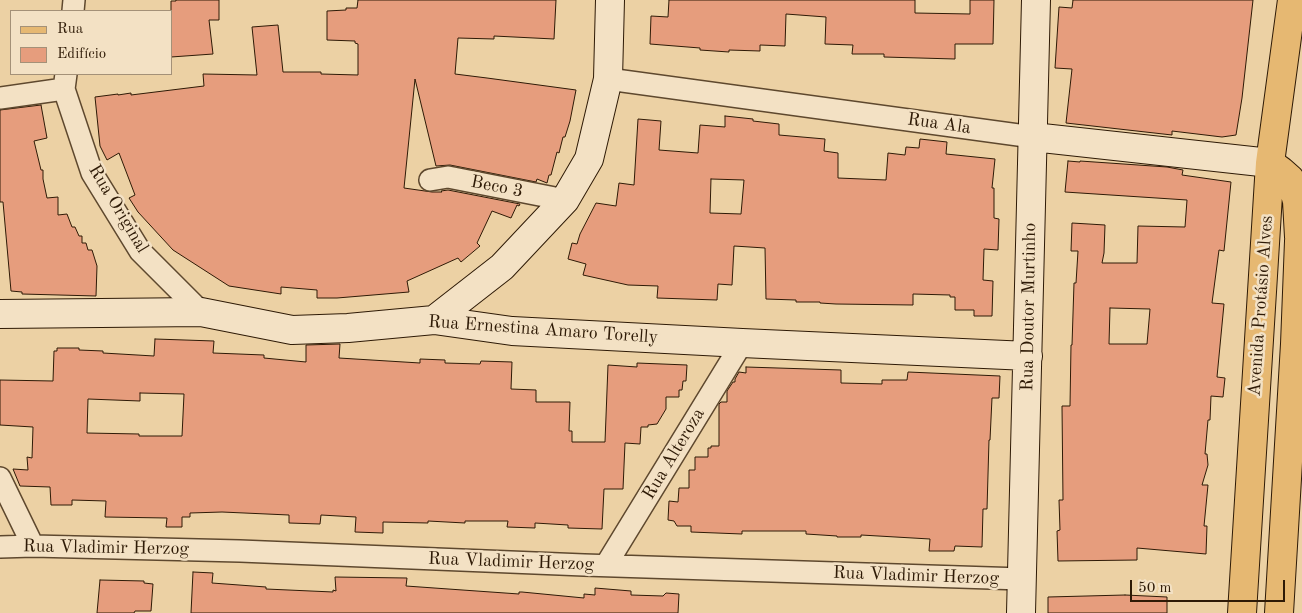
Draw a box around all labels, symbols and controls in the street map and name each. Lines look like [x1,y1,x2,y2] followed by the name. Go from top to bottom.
[10,10,172,75] legend
[57,22,83,37] text: Rua
[57,47,106,62] text: Edifício
[906,109,972,139] street label: Rua Ala
[83,161,153,257] street label: Rua Original
[469,171,525,203] street label: Beco 3
[1244,215,1278,397] street label: Avenida Protásio Alves
[1017,223,1041,391] street label: Rua Doutor Murtinho
[427,311,659,349] street label: Rua Ernestina Amaro Torelly
[638,404,710,504] street label: Rua Alteroza
[23,536,189,560] street label: Rua Vladimir Herzog
[428,548,594,576] street label: Rua Vladimir Herzog
[833,562,999,590] street label: Rua Vladimir Herzog
[1132,570,1287,602] scale bar
[1138,581,1172,596] text: 50 m

